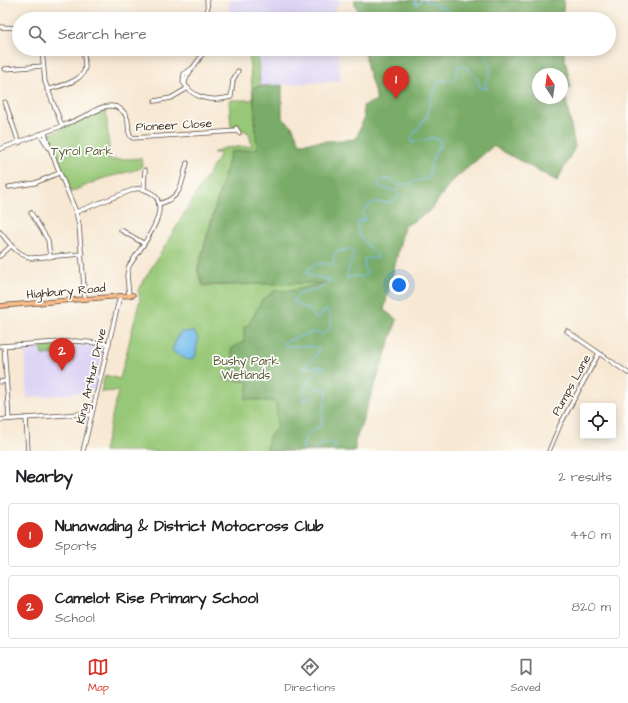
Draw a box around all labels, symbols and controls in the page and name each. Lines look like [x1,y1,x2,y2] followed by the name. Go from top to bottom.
[12,12,616,56] search box
[26,23,48,45] icon: search
[58,24,147,45] text: Search here
[383,66,409,99] pin: 1
[532,68,568,104] north arrow
[135,115,213,136] street label: Pioneer Close
[51,143,114,161] park label: Tyrol Park
[389,275,409,295] your location
[26,280,107,304] street label: Highbury Road
[72,326,112,426] street label: King Arthur Drive
[49,338,75,371] pin: 2
[548,351,595,419] street label: Pumps Lane
[213,353,279,384] park label: Bushy Park Wetlands
[580,403,616,439] map controls
[580,403,616,439] button: locate
[16,465,73,489] text: Nearby
[558,468,612,486] text: 2 results
[55,516,324,537] text: Nunawading & District Motocross Club
[29,526,31,544] text: 1
[570,526,611,544] text: 440 m
[55,537,97,555] text: Sports
[55,588,258,609] text: Camelot Rise Primary School
[26,598,34,616] text: 2
[572,598,611,616] text: 820 m
[55,609,95,627] text: School
[87,656,109,695] tab: Map
[284,656,336,695] tab: Directions
[511,656,541,695] tab: Saved

